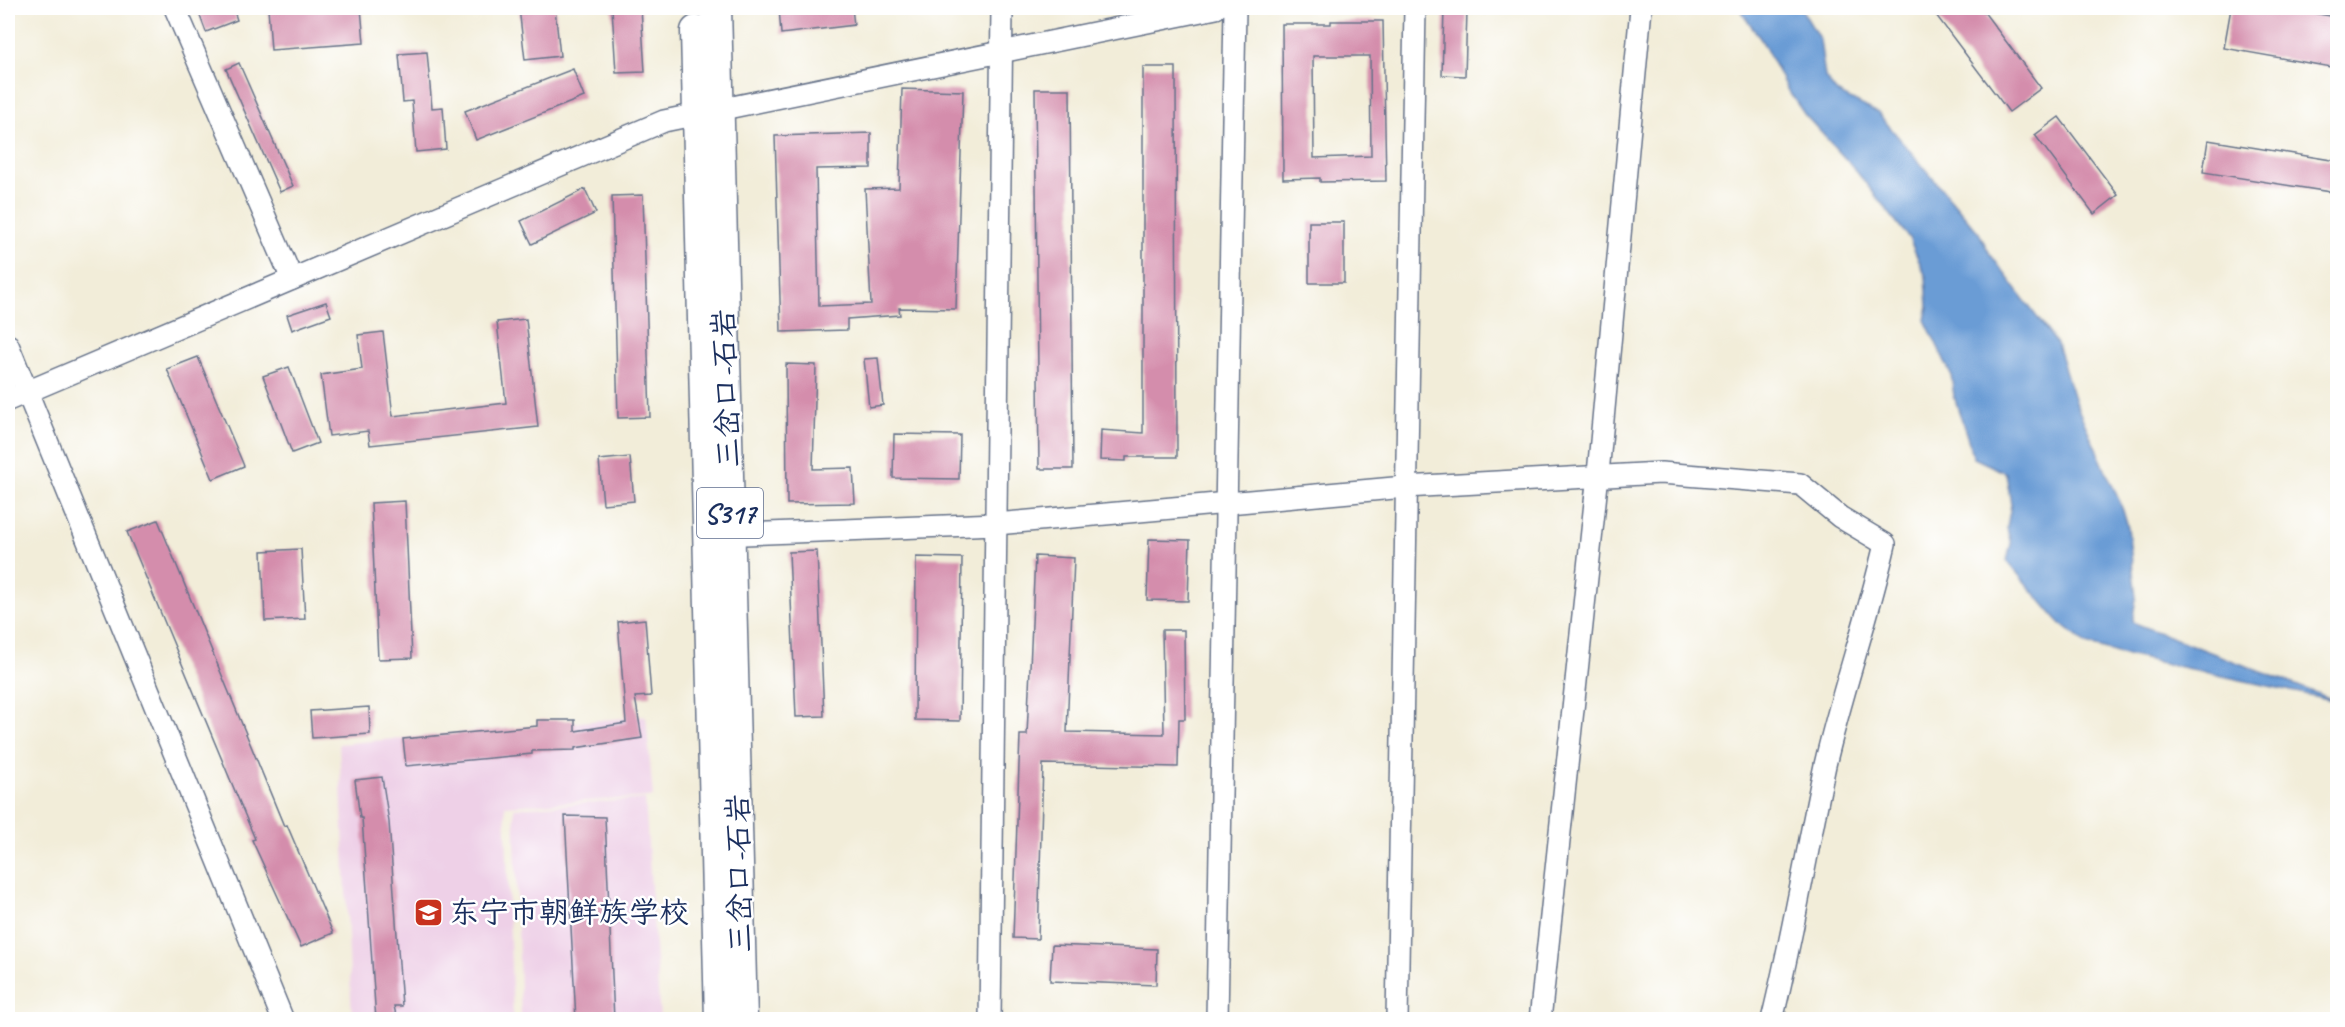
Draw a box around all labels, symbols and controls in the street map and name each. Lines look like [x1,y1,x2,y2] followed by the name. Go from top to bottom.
[704,307,748,469] street label: 三岔口-石岩
[697,488,763,538] road number: S317
[719,793,759,953] street label: 三岔口-石岩
[449,893,689,931] place label: 东宁市朝鲜族学校
[412,896,444,928] school or university icon: 东宁市朝鲜族学校

